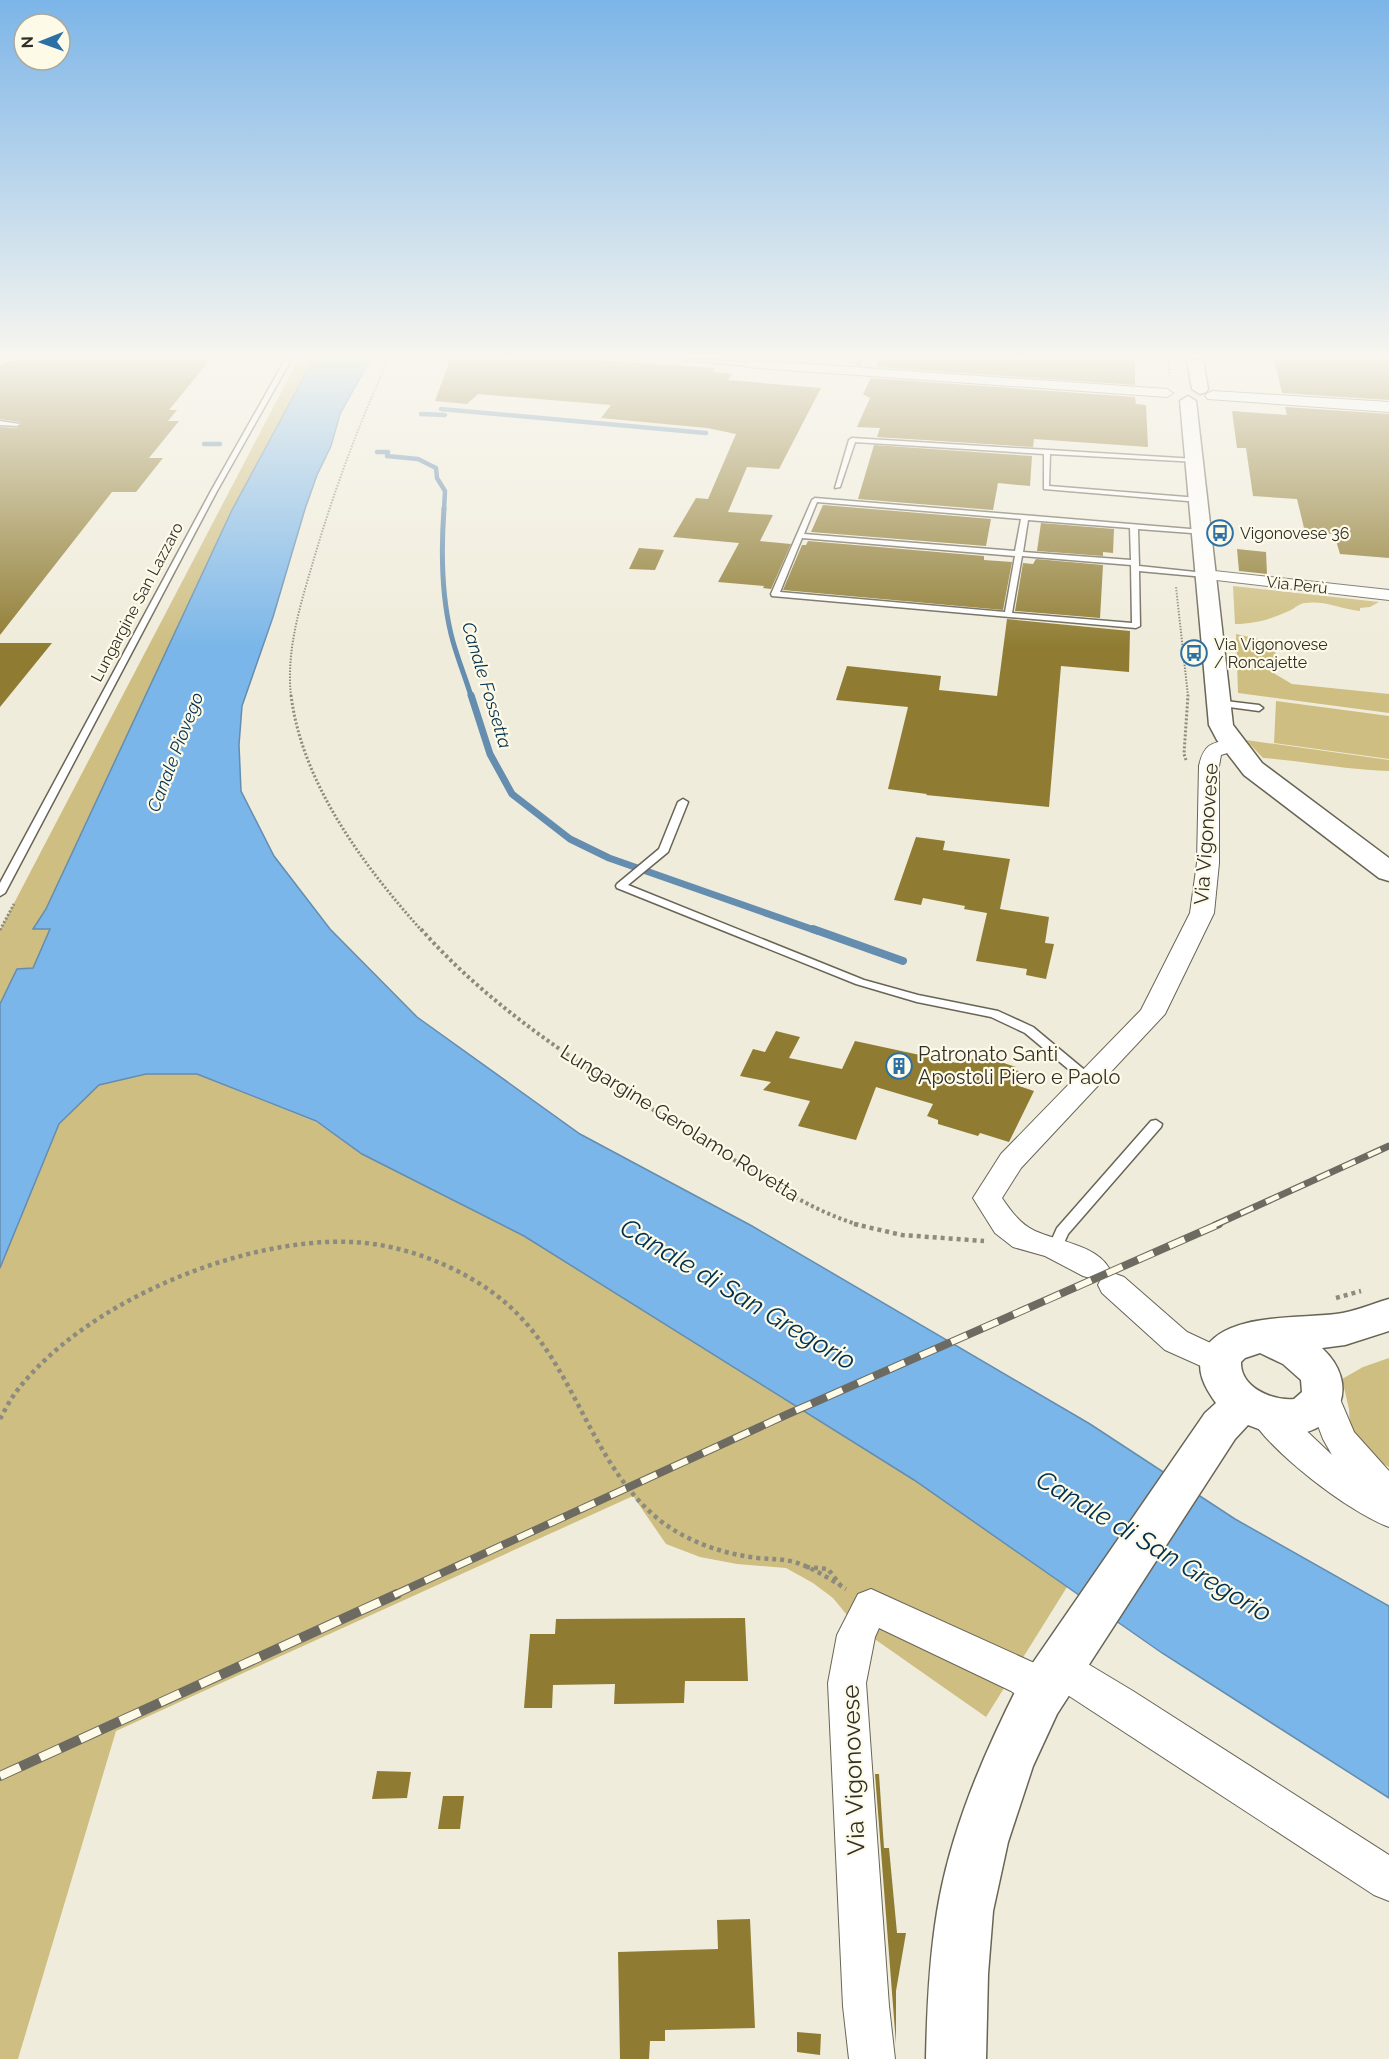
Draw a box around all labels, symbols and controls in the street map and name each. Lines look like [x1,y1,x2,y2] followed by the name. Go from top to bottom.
[12,12,72,72] north arrow
[18,36,37,49] text: N
[1205,518,1235,548] bus stop icon: Vigonovese 36
[87,519,187,685] street label: Lungargine San Lazzaro
[1240,524,1349,543] place label: Vigonovese 36
[1265,572,1329,598] street label: Via Perù
[458,619,516,751] water label: Canale Fossetta
[1214,635,1328,672] place label: Via Vigonovese / Roncajette
[1179,638,1209,668] bus stop icon: Via Vigonovese / Roncajette
[143,689,207,815] water label: Canale Piovego
[1189,762,1223,906] street label: Via Vigonovese
[556,1039,804,1207] street label: Lungargine Gerolamo Rovetta
[918,1042,1120,1089] place label: Patronato Santi Apostoli Piero e Paolo
[884,1051,914,1081] building icon: Patronato Santi Apostoli Piero e Paolo
[615,1212,861,1376] water label: Canale di San Gregorio
[1031,1464,1277,1628] water label: Canale di San Gregorio
[836,1684,870,1856] street label: Via Vigonovese

